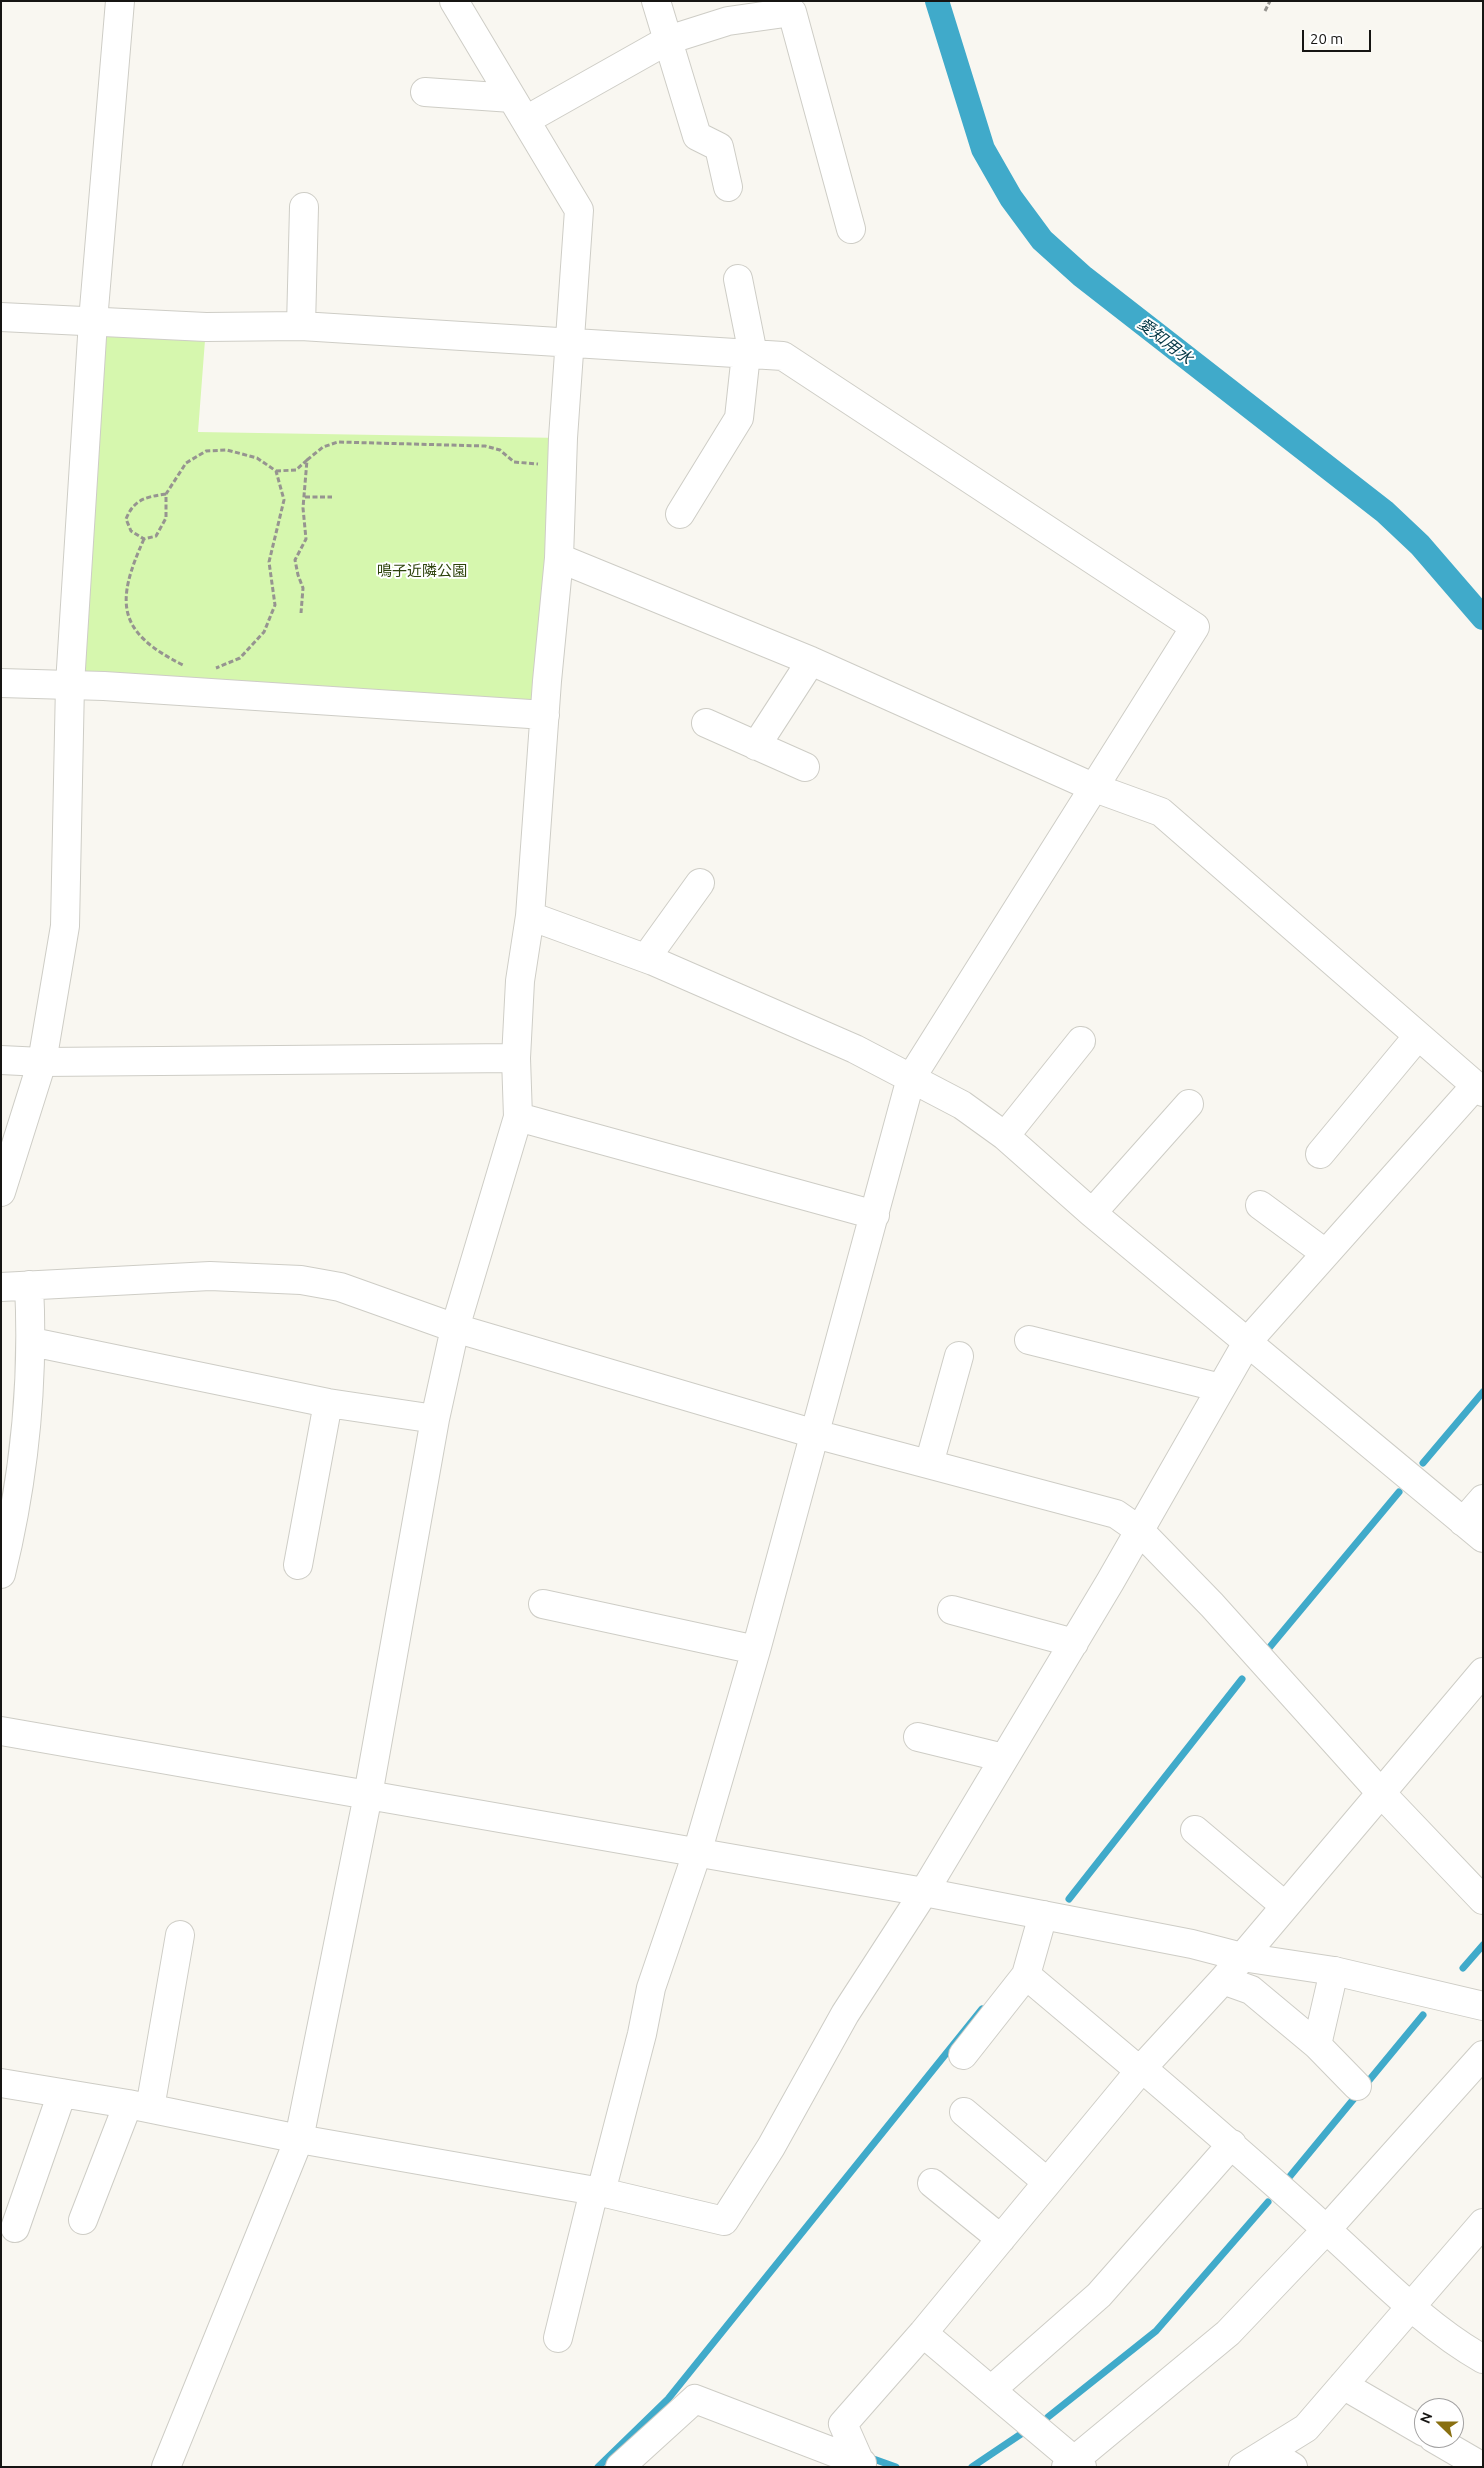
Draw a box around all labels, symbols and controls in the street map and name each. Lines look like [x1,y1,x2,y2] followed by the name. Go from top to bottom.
[1304,20,1373,52] scale bar
[1310,30,1343,47] text: 20 m
[1134,314,1196,368] water label: 愛知用水
[377,562,467,580] park label: 鳴子近隣公園
[1414,2398,1464,2448] north arrow
[1417,2410,1435,2426] text: N

